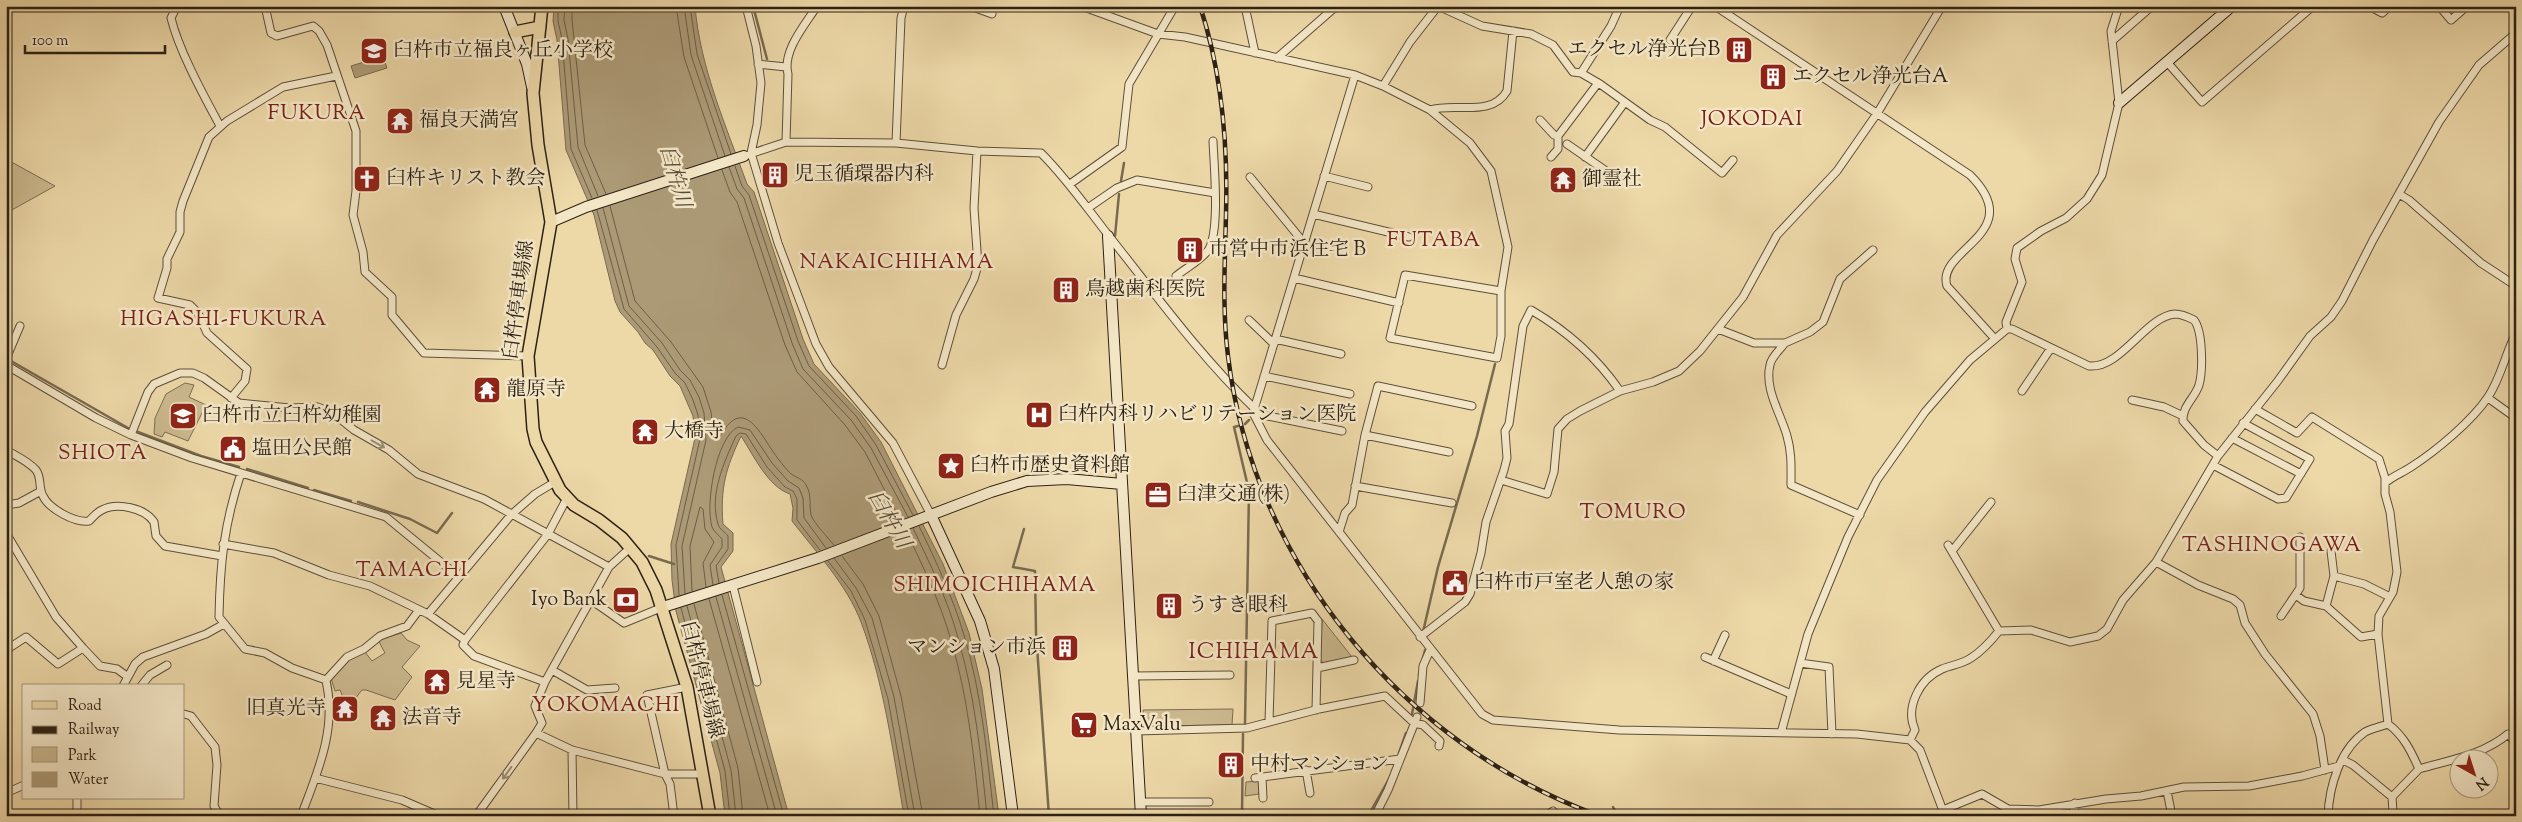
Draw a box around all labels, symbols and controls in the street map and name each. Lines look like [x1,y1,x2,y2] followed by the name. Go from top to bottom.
[25,22,165,54] scale bar
[32,31,69,52] text: 100 m
[1724,35,1754,65] building icon: エクセル浄光台B
[359,36,389,66] school or university icon: 臼杵市立福良ヶ丘小学校
[1567,36,1720,65] place label: エクセル浄光台B
[393,37,613,66] place label: 臼杵市立福良ヶ丘小学校
[1758,62,1788,92] building icon: エクセル浄光台A
[1792,63,1948,92] place label: エクセル浄光台A
[268,99,366,129] district label: FUKURA
[1700,105,1803,135] district label: JOKODAI
[385,106,415,136] temple icon: 福良天満宮
[419,107,519,136] place label: 福良天満宮
[651,143,698,213] water label: 臼杵川
[760,160,790,190] building icon: 児玉循環器内科
[794,161,934,190] place label: 児玉循環器内科
[352,164,382,194] church icon: 臼杵キリスト教会
[386,165,546,194] place label: 臼杵キリスト教会
[1548,165,1578,195] temple icon: 御霊社
[1582,166,1642,195] place label: 御霊社
[1387,226,1481,256] district label: FUTABA
[1175,235,1205,265] building icon: 市営中市浜住宅 B
[1209,236,1366,265] place label: 市営中市浜住宅 B
[497,239,543,361] street label: 臼杵停車場線
[799,248,995,278] district label: NAKAICHIHAMA
[1051,275,1081,305] building icon: 鳥越歯科医院
[1085,276,1205,305] place label: 鳥越歯科医院
[120,305,328,335] district label: HIGASHI-FUKURA
[472,375,502,405] temple icon: 龍原寺
[506,376,566,405] place label: 龍原寺
[1024,400,1054,430] hospital icon: 臼杵内科リハビリテーション医院
[168,401,198,431] school or university icon: 臼杵市立臼杵幼稚園
[1058,401,1356,430] place label: 臼杵内科リハビリテーション医院
[202,402,382,431] place label: 臼杵市立臼杵幼稚園
[630,417,660,447] temple icon: 大橋寺
[664,418,724,447] place label: 大橋寺
[218,434,248,464] public building icon: 塩田公民館
[252,435,352,464] place label: 塩田公民館
[58,439,148,469] district label: SHIOTA
[371,439,386,449] one-way arrow
[936,451,966,481] place icon: 臼杵市歴史資料館
[970,452,1130,481] place label: 臼杵市歴史資料館
[1143,480,1173,510] office icon: 臼津交通(株)
[1177,481,1290,510] place label: 臼津交通(株)
[859,485,918,557] water label: 臼杵川
[1579,498,1687,528] district label: TOMURO
[2182,531,2362,561] district label: TASHINOGAWA
[356,556,468,586] district label: TAMACHI
[1440,568,1470,598] public building icon: 臼杵市戸室老人憩の家
[1474,569,1674,598] place label: 臼杵市戸室老人憩の家
[893,571,1097,601] district label: SHIMOICHIHAMA
[611,585,641,615] bank icon: Iyo Bank
[531,586,607,615] place label: Iyo Bank
[1154,591,1184,621] building icon: うすき眼科
[1188,592,1288,621] place label: うすき眼科
[672,618,730,742] street label: 臼杵停車場線
[1050,633,1080,663] building icon: マンション市浜
[907,634,1046,663] place label: マンション市浜
[1189,637,1319,669] district label: ICHIHAMA
[422,667,452,697] temple icon: 見星寺
[456,668,516,697] place label: 見星寺
[22,684,185,800] legend
[532,691,680,721] district label: YOKOMACHI
[330,694,360,724] temple icon: 旧真光寺
[246,695,326,724] place label: 旧真光寺
[68,696,102,717] text: Road
[368,703,398,733] temple icon: 法音寺
[402,704,462,733] place label: 法音寺
[1069,710,1099,740] supermarket icon: MaxValu
[1103,711,1181,740] place label: MaxValu
[68,720,120,741] text: Railway
[68,746,97,767] text: Park
[1216,750,1246,780] building icon: 中村マンション
[2450,750,2500,800] north arrow
[1250,751,1389,780] place label: 中村マンション
[502,766,512,780] one-way arrow
[68,770,109,791] text: Water
[2470,771,2492,794] text: N

